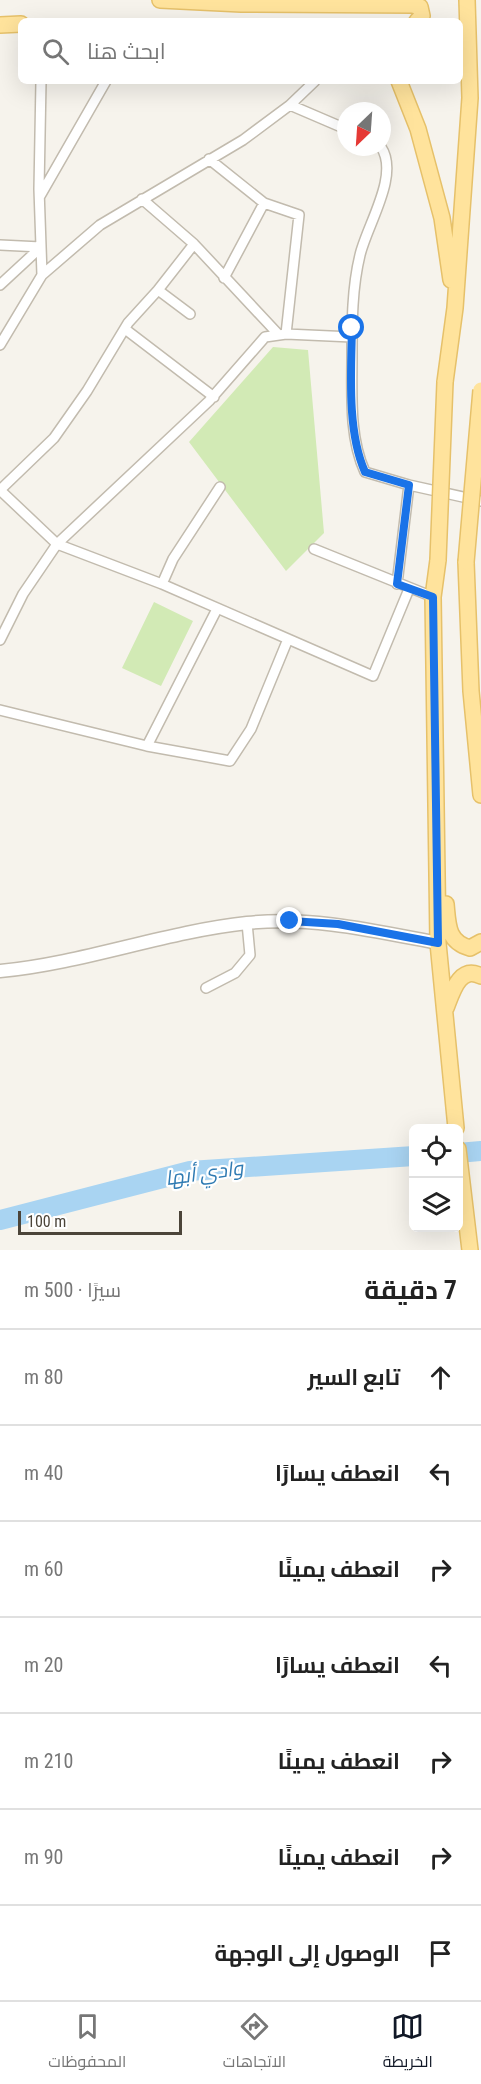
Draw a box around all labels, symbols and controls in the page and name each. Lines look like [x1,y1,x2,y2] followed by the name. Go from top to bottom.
[18,18,463,84] search box
[39,35,72,68] icon: search
[87,39,166,64] text: ابحث هنا
[337,102,391,156] north arrow
[338,314,364,340] route start
[276,907,302,933] route end
[409,1124,463,1232] map controls
[409,1124,463,1178] button: locate
[163,1155,246,1194] water label: وادي أبها
[409,1178,463,1232] button: layers
[18,1208,182,1236] scale bar
[27,1212,66,1231] text: 100 m
[364,1275,457,1305] text: 7 دقيقة
[24,1278,121,1302] text: سيرًا · 500 m
[424,1361,457,1394] icon: ahead
[24,1365,63,1389] text: 80 m
[307,1365,400,1390] text: تابع السير
[424,1457,457,1490] icon: left
[24,1461,63,1485] text: 40 m
[275,1461,400,1486] text: انعطف يسارًا
[424,1553,457,1586] icon: right
[24,1557,63,1581] text: 60 m
[278,1557,400,1582] text: انعطف يمينًا
[424,1649,457,1682] icon: left
[24,1653,63,1677] text: 20 m
[275,1653,400,1678] text: انعطف يسارًا
[424,1745,457,1778] icon: right
[24,1749,73,1773] text: 210 m
[278,1749,400,1774] text: انعطف يمينًا
[424,1841,457,1874] icon: right
[24,1845,63,1869] text: 90 m
[278,1845,400,1870] text: انعطف يمينًا
[424,1937,457,1970] icon: arrive
[215,1941,400,1966] text: الوصول إلى الوجهة
[48,2010,126,2076] tab: المحفوظات
[223,2010,286,2076] tab: الاتجاهات
[383,2010,433,2076] tab: الخريطة

